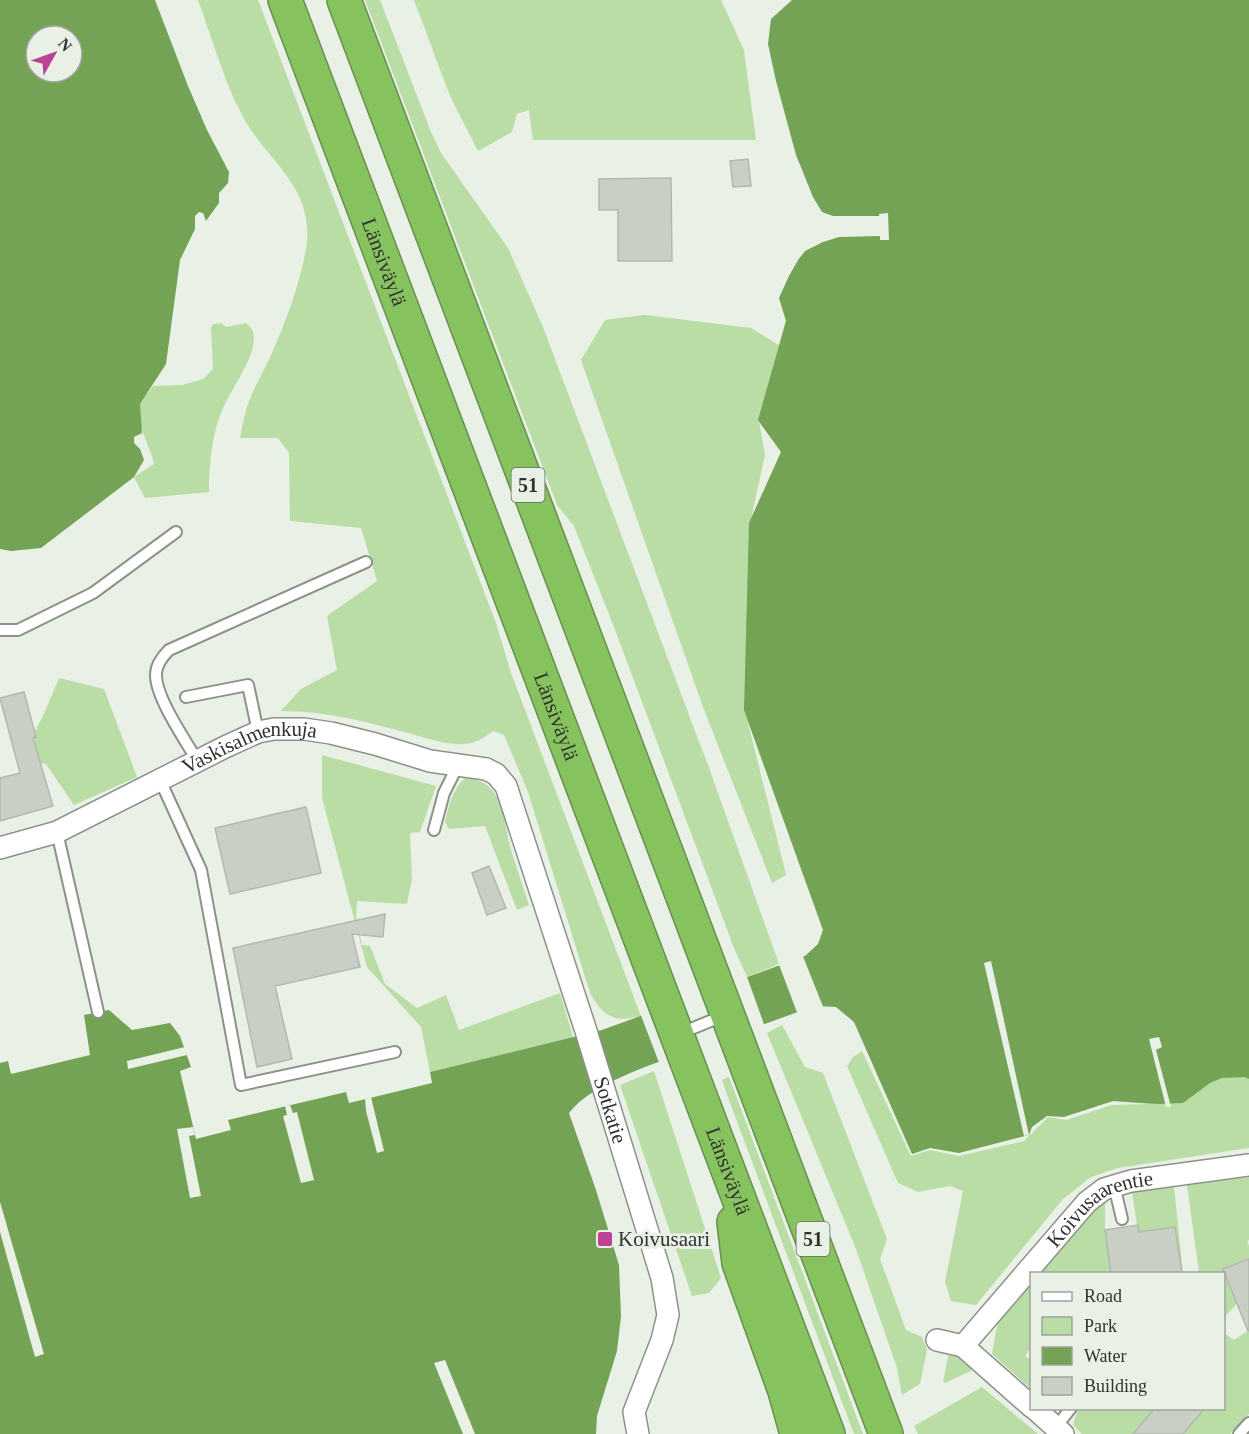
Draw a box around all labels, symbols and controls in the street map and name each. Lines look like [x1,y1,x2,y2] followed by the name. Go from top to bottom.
[24,24,84,84] north arrow
[55,35,76,55] text: N
[357,214,412,310] street label: Länsiväylä
[512,468,544,502] road number: 51
[529,669,584,764] street label: Länsiväylä
[178,717,319,779] street label: Vaskisalmenkuja
[589,1074,632,1146] street label: Sotkatie
[701,1124,756,1219] street label: Länsiväylä
[1042,1166,1154,1252] street label: Koivusaarentie
[796,1222,830,1256] road number: 51
[618,1227,710,1251] place label: Koivusaari
[596,1230,614,1248] marker: Koivusaari
[1030,1272,1225,1410] legend
[1084,1286,1122,1306] text: Road
[1084,1316,1117,1336] text: Park
[1084,1346,1127,1366] text: Water
[1084,1376,1147,1396] text: Building

